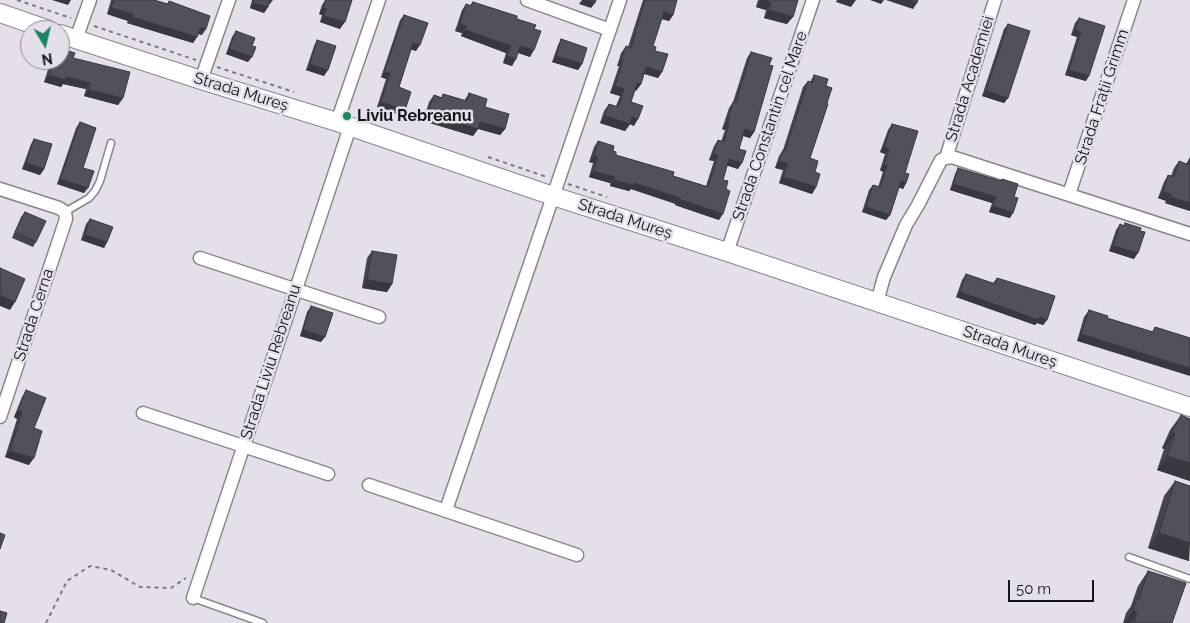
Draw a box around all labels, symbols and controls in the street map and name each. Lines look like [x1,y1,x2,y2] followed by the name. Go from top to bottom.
[942,14,998,144] street label: Strada Academiei
[20,20,70,70] north arrow
[1071,27,1133,167] street label: Strada Frații Grimm
[729,29,811,223] street label: Strada Constantin cel Mare
[41,50,54,68] text: N
[191,68,291,116] street label: Strada Mureș
[357,106,472,126] place label: Liviu Rebreanu
[341,110,353,122] marker: Liviu Rebreanu
[575,195,675,243] street label: Strada Mureș
[10,266,58,364] street label: Strada Cerna
[237,282,305,442] street label: Strada Liviu Rebreanu
[961,322,1059,372] street label: Strada Mureș
[1010,570,1096,602] scale bar
[1016,580,1051,598] text: 50 m

